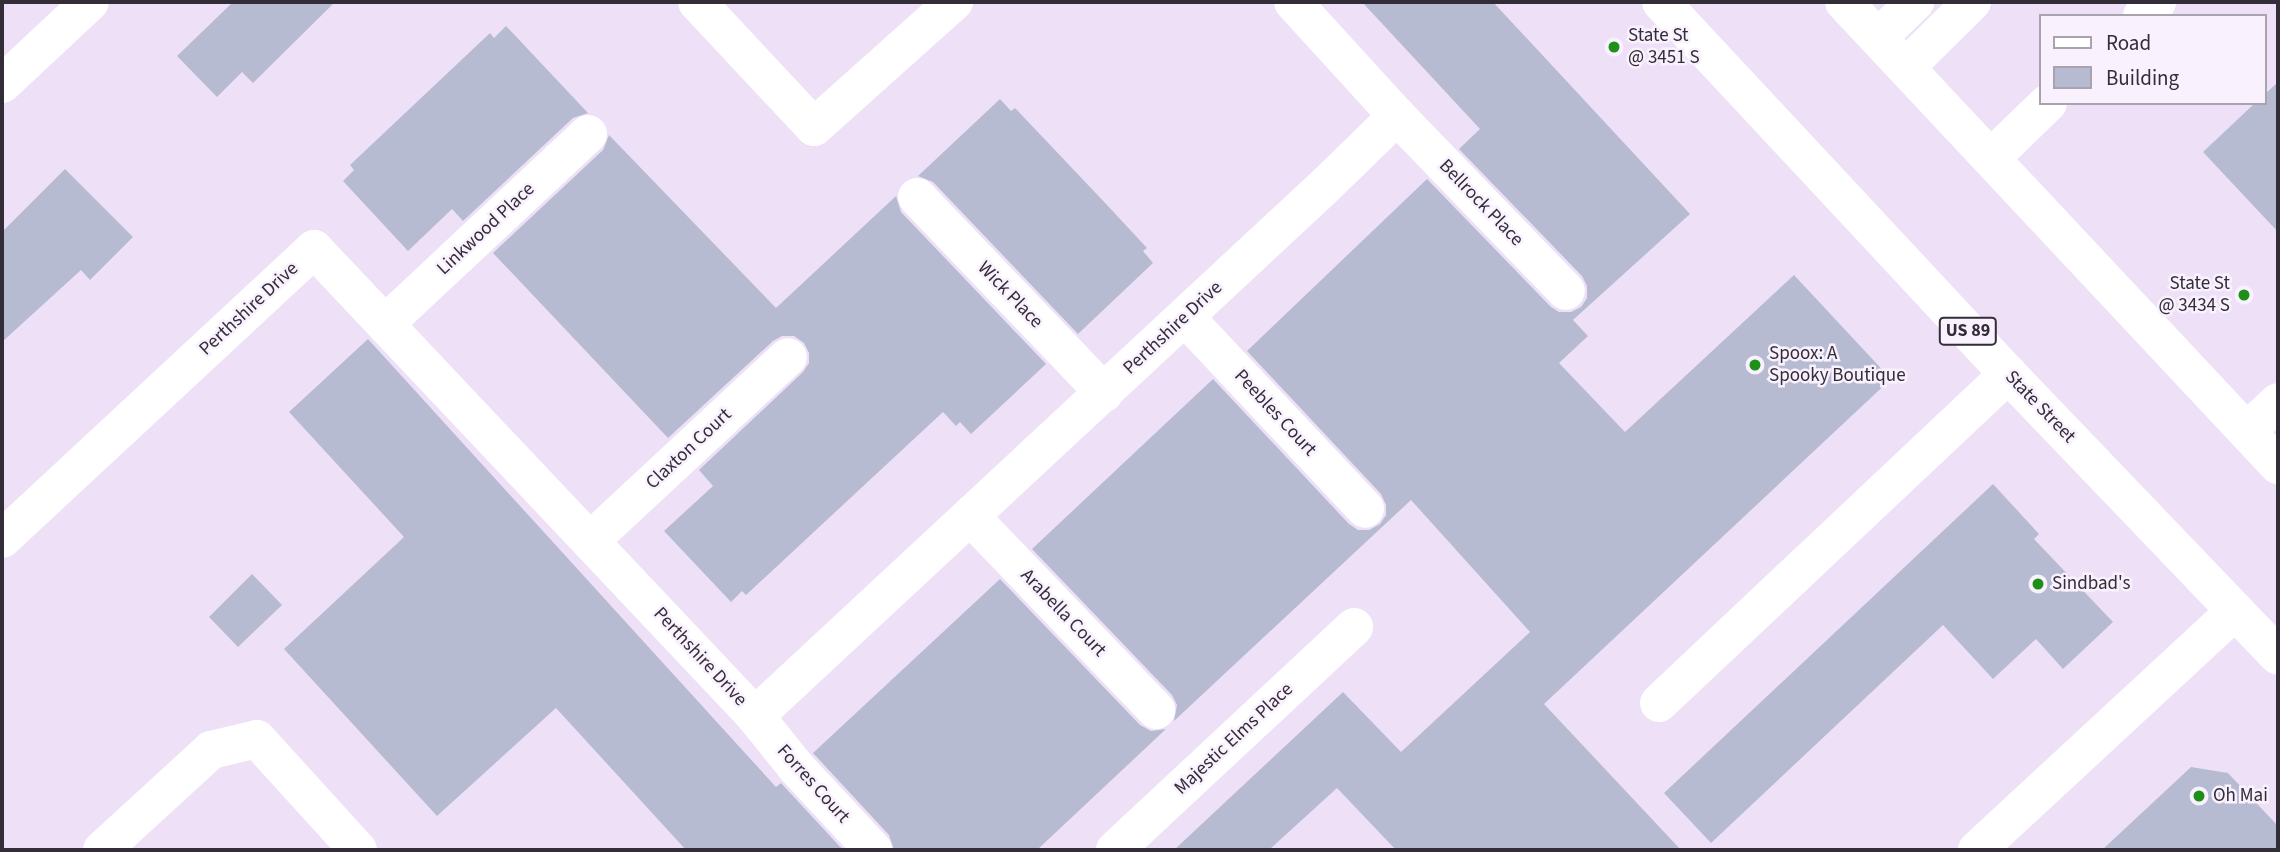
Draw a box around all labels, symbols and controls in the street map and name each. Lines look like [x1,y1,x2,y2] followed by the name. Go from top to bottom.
[2038,14,2266,105] legend
[1628,25,1700,69] place label: State St @ 3451 S
[2106,28,2151,58] text: Road
[1606,39,1622,55] marker: State St @ 3451 S
[2106,63,2179,93] text: Building
[1434,155,1528,251] street label: Bellrock Place
[432,178,540,280] street label: Linkwood Place
[195,257,303,361] street label: Perthshire Drive
[973,257,1047,333] street label: Wick Place
[2158,273,2230,317] place label: State St @ 3434 S
[1119,276,1227,380] street label: Perthshire Drive
[2236,287,2252,303] marker: State St @ 3434 S
[1938,316,1998,346] road number: US 89
[1769,343,1906,387] place label: Spoox: A Spooky Boutique
[1747,357,1763,373] marker: Spoox: A Spooky Boutique
[1229,365,1321,461] street label: Peebles Court
[2000,366,2080,448] street label: State Street
[642,404,736,494] street label: Claxton Court
[1015,564,1111,662] street label: Arabella Court
[2052,573,2130,595] place label: Sindbad's
[2030,576,2046,592] marker: Sindbad's
[648,603,752,711] street label: Perthshire Drive
[1170,678,1298,800] street label: Majestic Elms Place
[772,740,854,828] street label: Forres Court
[2213,785,2268,807] place label: Oh Mai
[2191,788,2207,804] marker: Oh Mai

